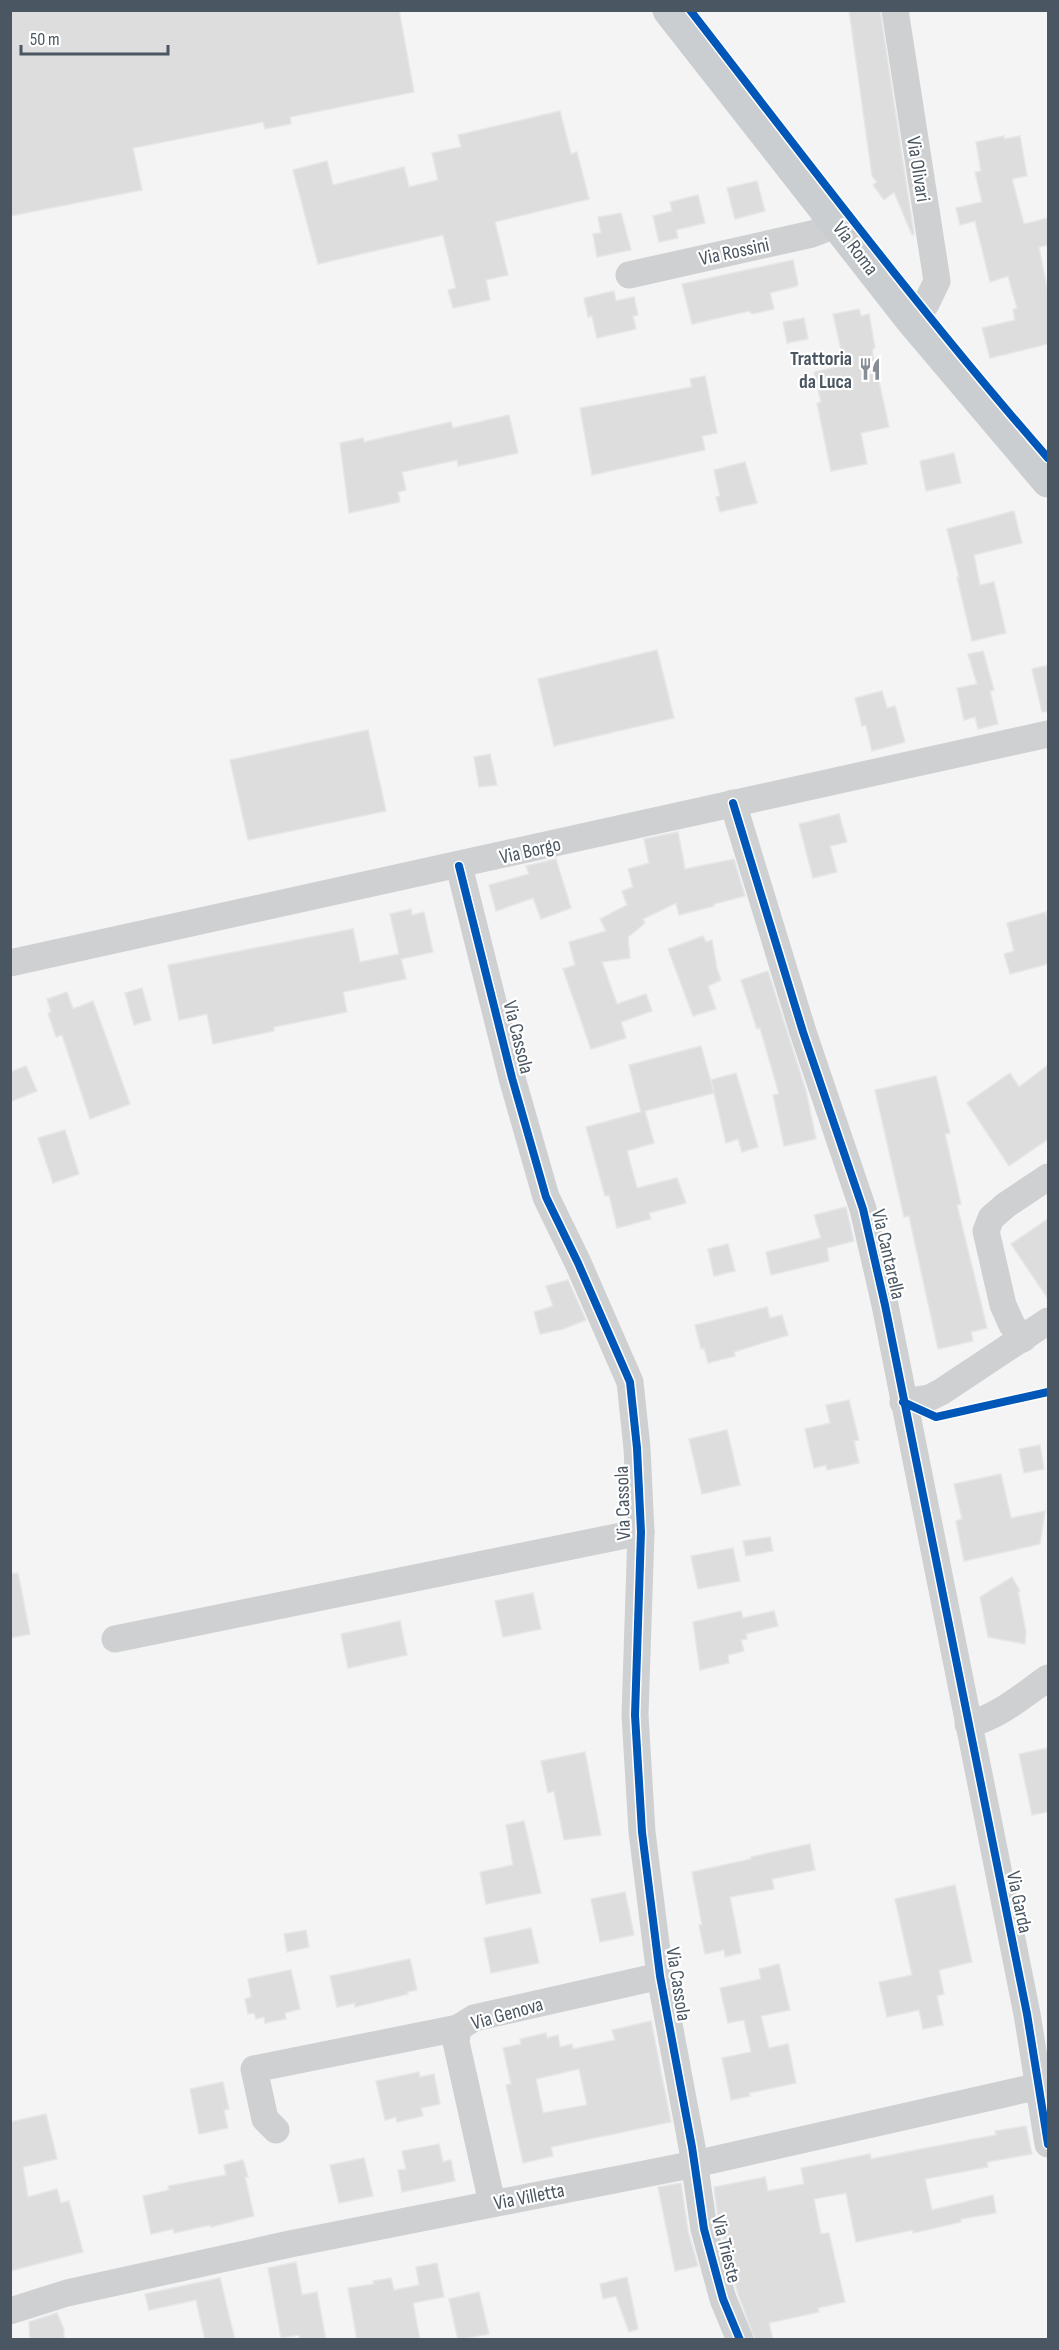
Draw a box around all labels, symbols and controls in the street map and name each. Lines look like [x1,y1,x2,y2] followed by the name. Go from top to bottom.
[21,18,168,56] scale bar
[30,29,60,50] text: 50 m
[901,135,935,204] street label: Via Olivari
[827,217,883,280] street label: Via Roma
[697,233,771,271] street label: Via Rossini
[790,347,852,394] place label: Trattoria da Luca
[857,356,883,382] restaurant icon: Trattoria da Luca
[497,832,563,870] street label: Via Borgo
[497,998,539,1076] street label: Via Cassola
[866,1207,910,1302] street label: Via Cantarella
[610,1465,636,1541] street label: Via Cassola
[1001,1869,1037,1935] street label: Via Garda
[660,1945,696,2023] street label: Via Cassola
[469,1992,546,2036] street label: Via Genova
[492,2178,567,2216] street label: Via Villetta
[706,2213,746,2286] street label: Via Trieste

